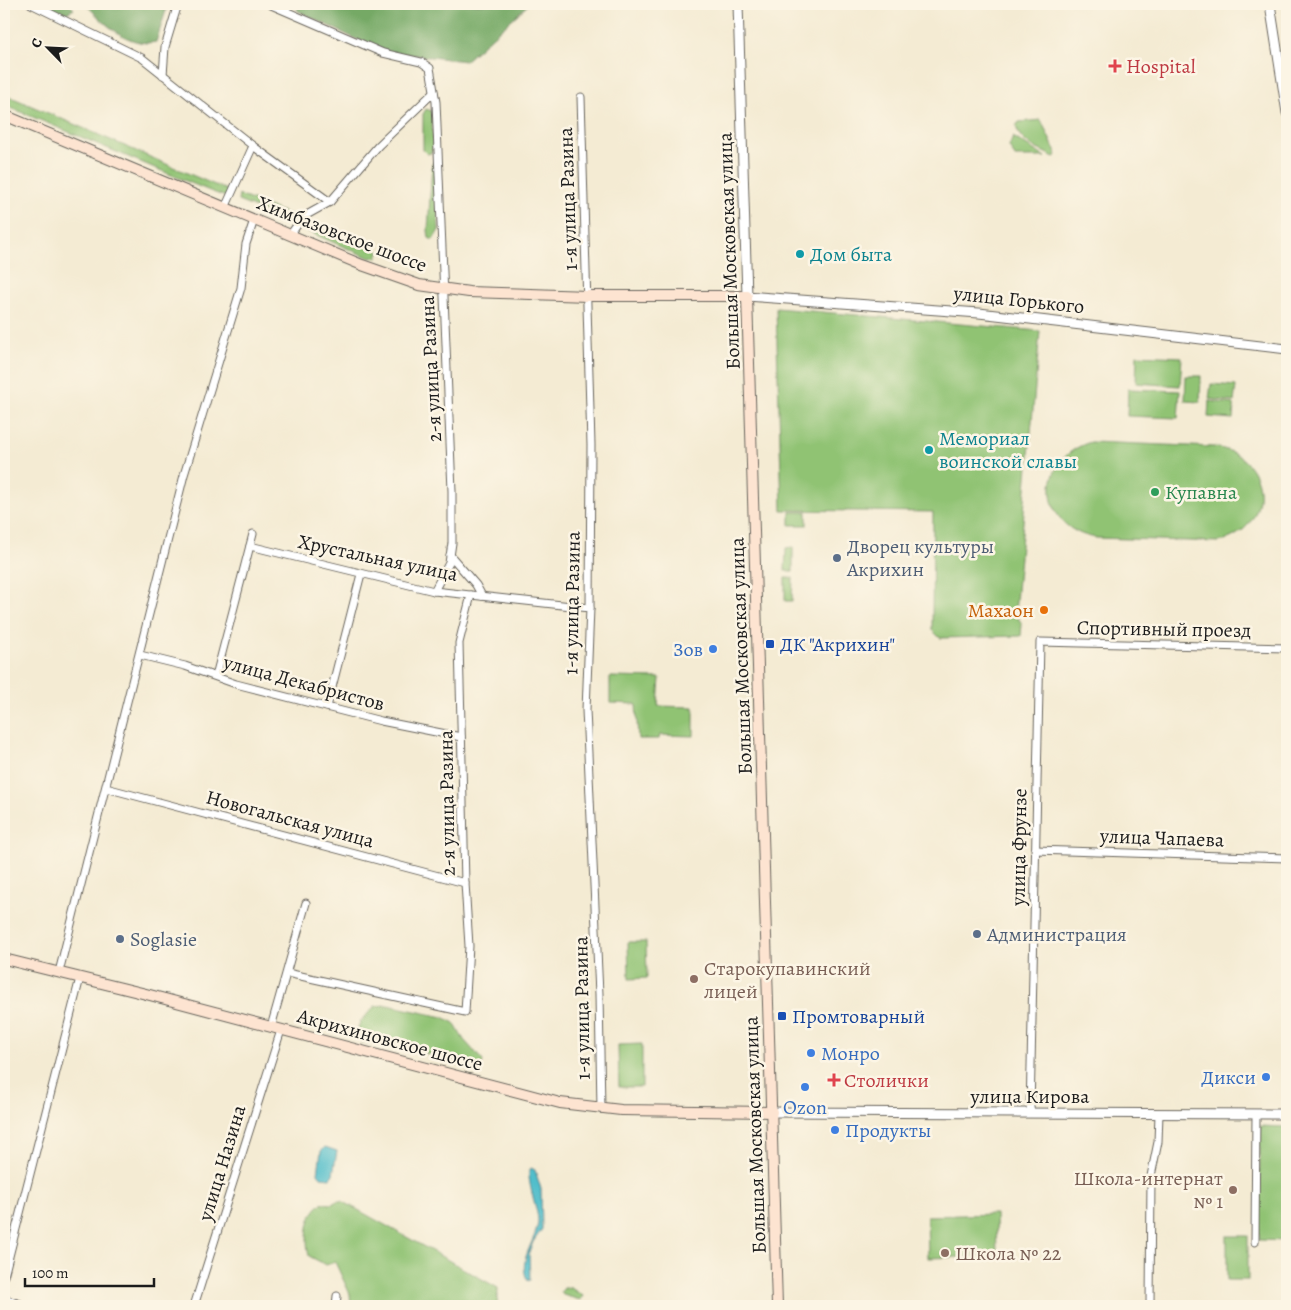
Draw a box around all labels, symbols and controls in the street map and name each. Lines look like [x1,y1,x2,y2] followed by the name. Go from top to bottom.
[22,22,72,72] north arrow
[26,35,47,51] text: С
[1126,53,1196,80] place label: Hospital
[1108,59,1122,73] marker: Hospital
[552,126,584,271] street label: 1-я улица Разина
[711,131,747,370] street label: Большая Московская улица
[253,189,431,279] street label: Химбазовское шоссе
[810,241,893,268] place label: Дом быта
[794,248,806,260] marker: Дом быта
[951,280,1086,320] street label: улица Горького
[414,294,448,443] street label: 2-я улица Разина
[939,425,1077,475] place label: Мемориал воинской славы
[923,444,935,456] marker: Мемориал воинской славы
[1165,479,1238,506] place label: Купавна
[1149,486,1161,498] marker: Купавна
[296,528,461,588] street label: Хрустальная улица
[557,530,587,675] street label: 1-я улица Разина
[846,533,994,583] place label: Дворец культуры Акрихин
[723,536,759,775] street label: Большая Московская улица
[831,552,843,564] marker: Дворец культуры Акрихин
[968,597,1034,624] place label: Махаон
[1038,604,1050,616] marker: Махаон
[1077,614,1252,644] street label: Спортивный проезд
[780,631,895,658] place label: ДК "Акрихин"
[673,636,703,663] place label: Зов
[764,638,776,650] marker: ДК "Акрихин"
[707,643,719,655] marker: Зов
[219,648,388,718] street label: улица Декабристов
[432,729,462,876] street label: 2-я улица Разина
[203,784,378,855] street label: Новогальская улица
[1004,788,1034,907] street label: улица Фрунзе
[1098,822,1225,854] street label: улица Чапаева
[986,921,1127,948] place label: Администрация
[130,926,197,953] place label: Soglasie
[971,928,983,940] marker: Администрация
[114,933,126,945] marker: Soglasie
[567,935,597,1080] street label: 1-я улица Разина
[704,955,871,1005] place label: Старокупавинский лицей
[688,973,700,985] marker: Старокупавинский лицей
[293,1002,486,1078] street label: Акрихиновское шоссе
[792,1003,925,1030] place label: Промтоварный
[776,1010,788,1022] marker: Промтоварный
[737,1015,773,1254] street label: Большая Московская улица
[821,1040,880,1067] place label: Монро
[805,1047,817,1059] marker: Монро
[1201,1064,1256,1091] place label: Дикси
[844,1067,929,1094] place label: Столички
[1260,1071,1272,1083] marker: Дикси
[828,1074,840,1086] marker: Столички
[799,1081,811,1093] marker: Ozon
[970,1083,1090,1110] street label: улица Кирова
[783,1094,827,1121] place label: Ozon
[191,1101,253,1225] street label: улица Назина
[845,1117,931,1144] place label: Продукты
[829,1124,841,1136] marker: Продукты
[1073,1165,1223,1215] place label: Школа-интернат № 1
[1227,1184,1239,1196] marker: Школа-интернат № 1
[955,1240,1062,1267] place label: Школа № 22
[939,1247,951,1259] marker: Школа № 22
[25,1255,154,1287] scale bar
[32,1263,69,1283] text: 100 m

